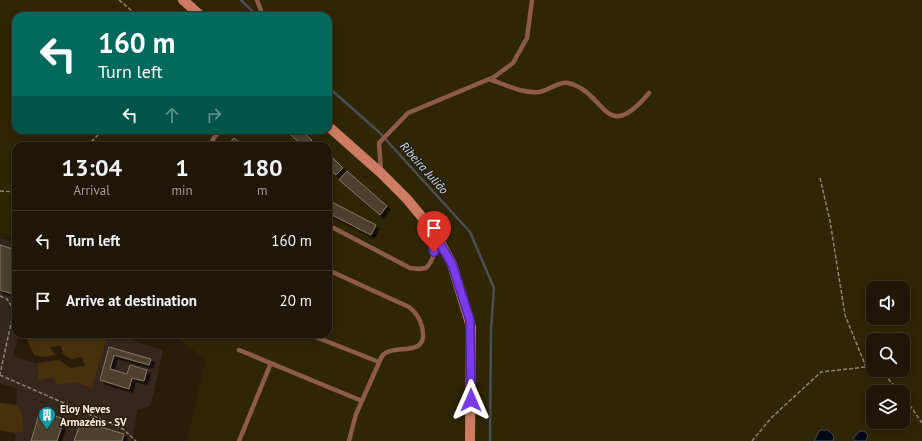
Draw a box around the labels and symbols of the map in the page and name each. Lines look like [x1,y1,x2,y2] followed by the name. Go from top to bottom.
[397,138,452,197] water label: Ribeira Julião
[417,211,451,252] pin
[450,379,492,421] position arrow
[60,402,127,429] place label: Eloy Neves Armazéns - SV
[37,405,57,430] building icon: Eloy Neves Armazéns - SV

